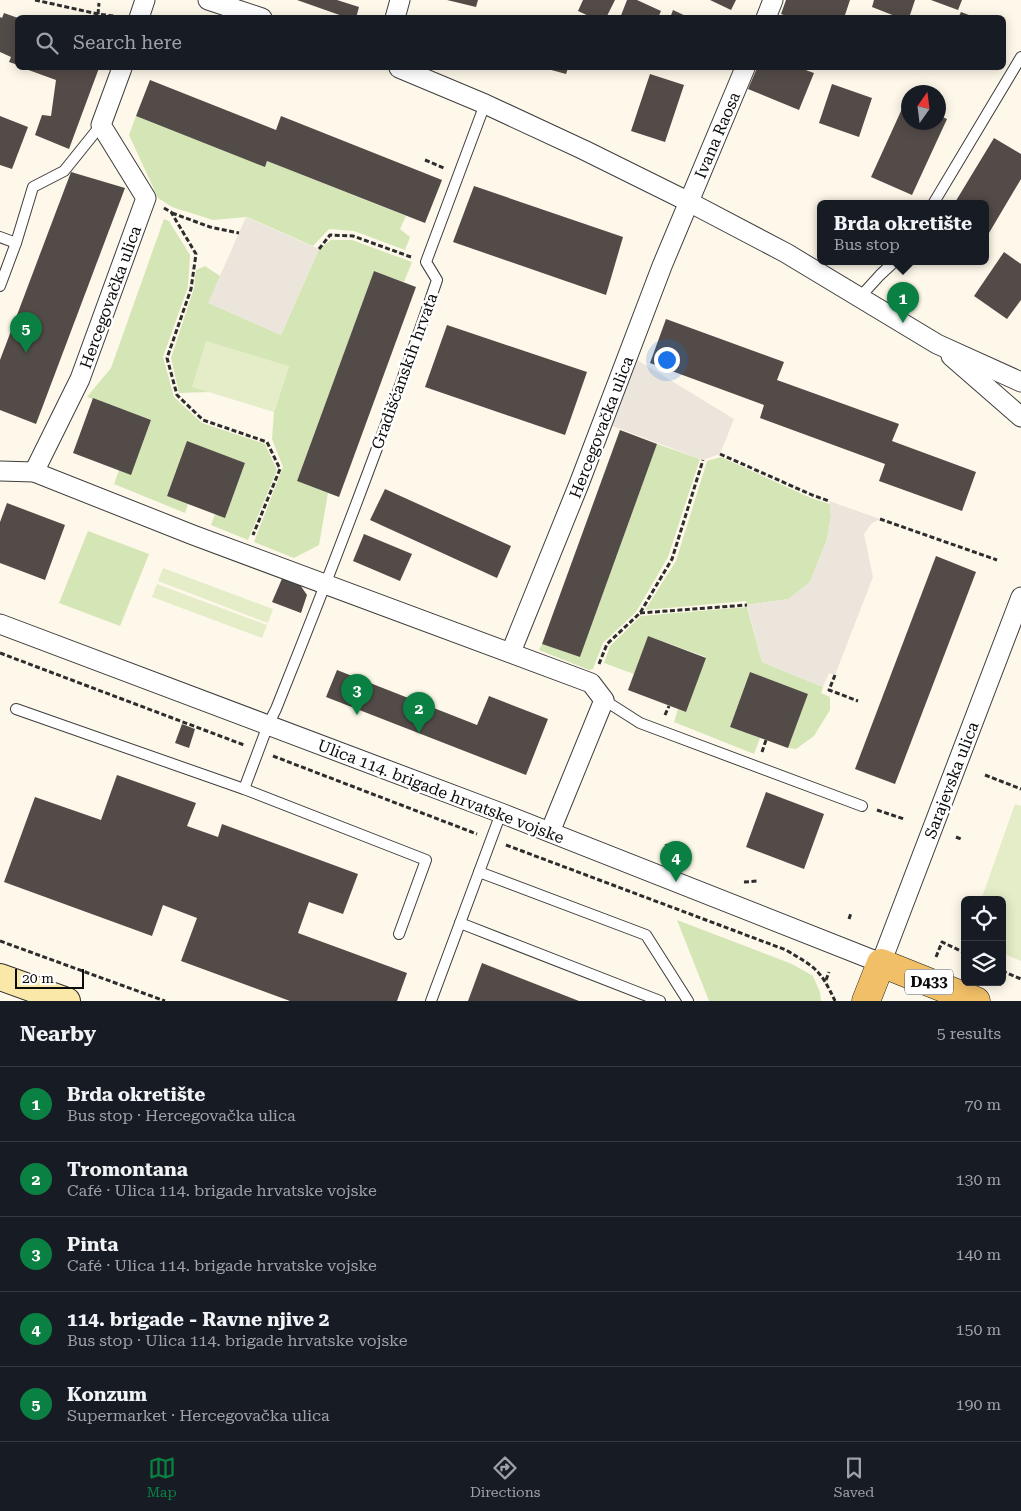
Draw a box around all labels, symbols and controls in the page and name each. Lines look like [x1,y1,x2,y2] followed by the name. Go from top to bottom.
[15,15,1006,70] search box
[33,29,61,57] icon: search
[73,31,182,54] text: Search here
[901,85,946,130] north arrow
[691,89,744,181] street label: Ivana Raosa
[817,200,989,265] popup
[834,212,972,235] text: Brda okretište
[76,223,145,371] street label: Hercegovačka ulica
[834,235,900,254] text: Bus stop
[887,282,919,323] pin: 1
[367,290,442,452] street label: Gradišćanskih hrvata
[10,312,42,353] pin: 5
[654,347,680,373] your location
[566,353,637,501] street label: Hercegovačka ulica
[341,674,373,715] pin: 3
[403,692,435,733] pin: 2
[920,719,983,841] street label: Sarajevska ulica
[315,736,567,847] street label: Ulica 114. brigade hrvatske vojske
[660,841,692,882] pin: 4
[961,896,1006,986] map controls
[961,896,1006,941] button: locate
[961,941,1006,986] button: layers
[15,966,84,989] scale bar
[22,970,54,986] text: 20 m
[905,970,953,994] road number: D433
[20,1022,96,1046] text: Nearby
[937,1024,1001,1043] text: 5 results
[67,1083,205,1106] text: Brda okretište
[32,1095,40,1114] text: 1
[964,1095,1001,1114] text: 70 m
[67,1106,296,1125] text: Bus stop · Hercegovačka ulica
[67,1158,188,1181] text: Tromontana
[32,1170,40,1189] text: 2
[955,1170,1001,1189] text: 130 m
[67,1181,377,1200] text: Café · Ulica 114. brigade hrvatske vojske
[67,1233,118,1256] text: Pinta
[32,1245,40,1264] text: 3
[955,1245,1001,1264] text: 140 m
[67,1256,377,1275] text: Café · Ulica 114. brigade hrvatske vojske
[67,1308,330,1331] text: 114. brigade - Ravne njive 2
[32,1320,40,1339] text: 4
[955,1320,1001,1339] text: 150 m
[67,1331,407,1350] text: Bus stop · Ulica 114. brigade hrvatske vojske
[67,1383,147,1406] text: Konzum
[32,1395,40,1414] text: 5
[955,1395,1001,1414] text: 190 m
[67,1406,330,1425] text: Supermarket · Hercegovačka ulica
[147,1454,177,1500] tab: Map
[470,1454,540,1500] tab: Directions
[834,1454,874,1500] tab: Saved

